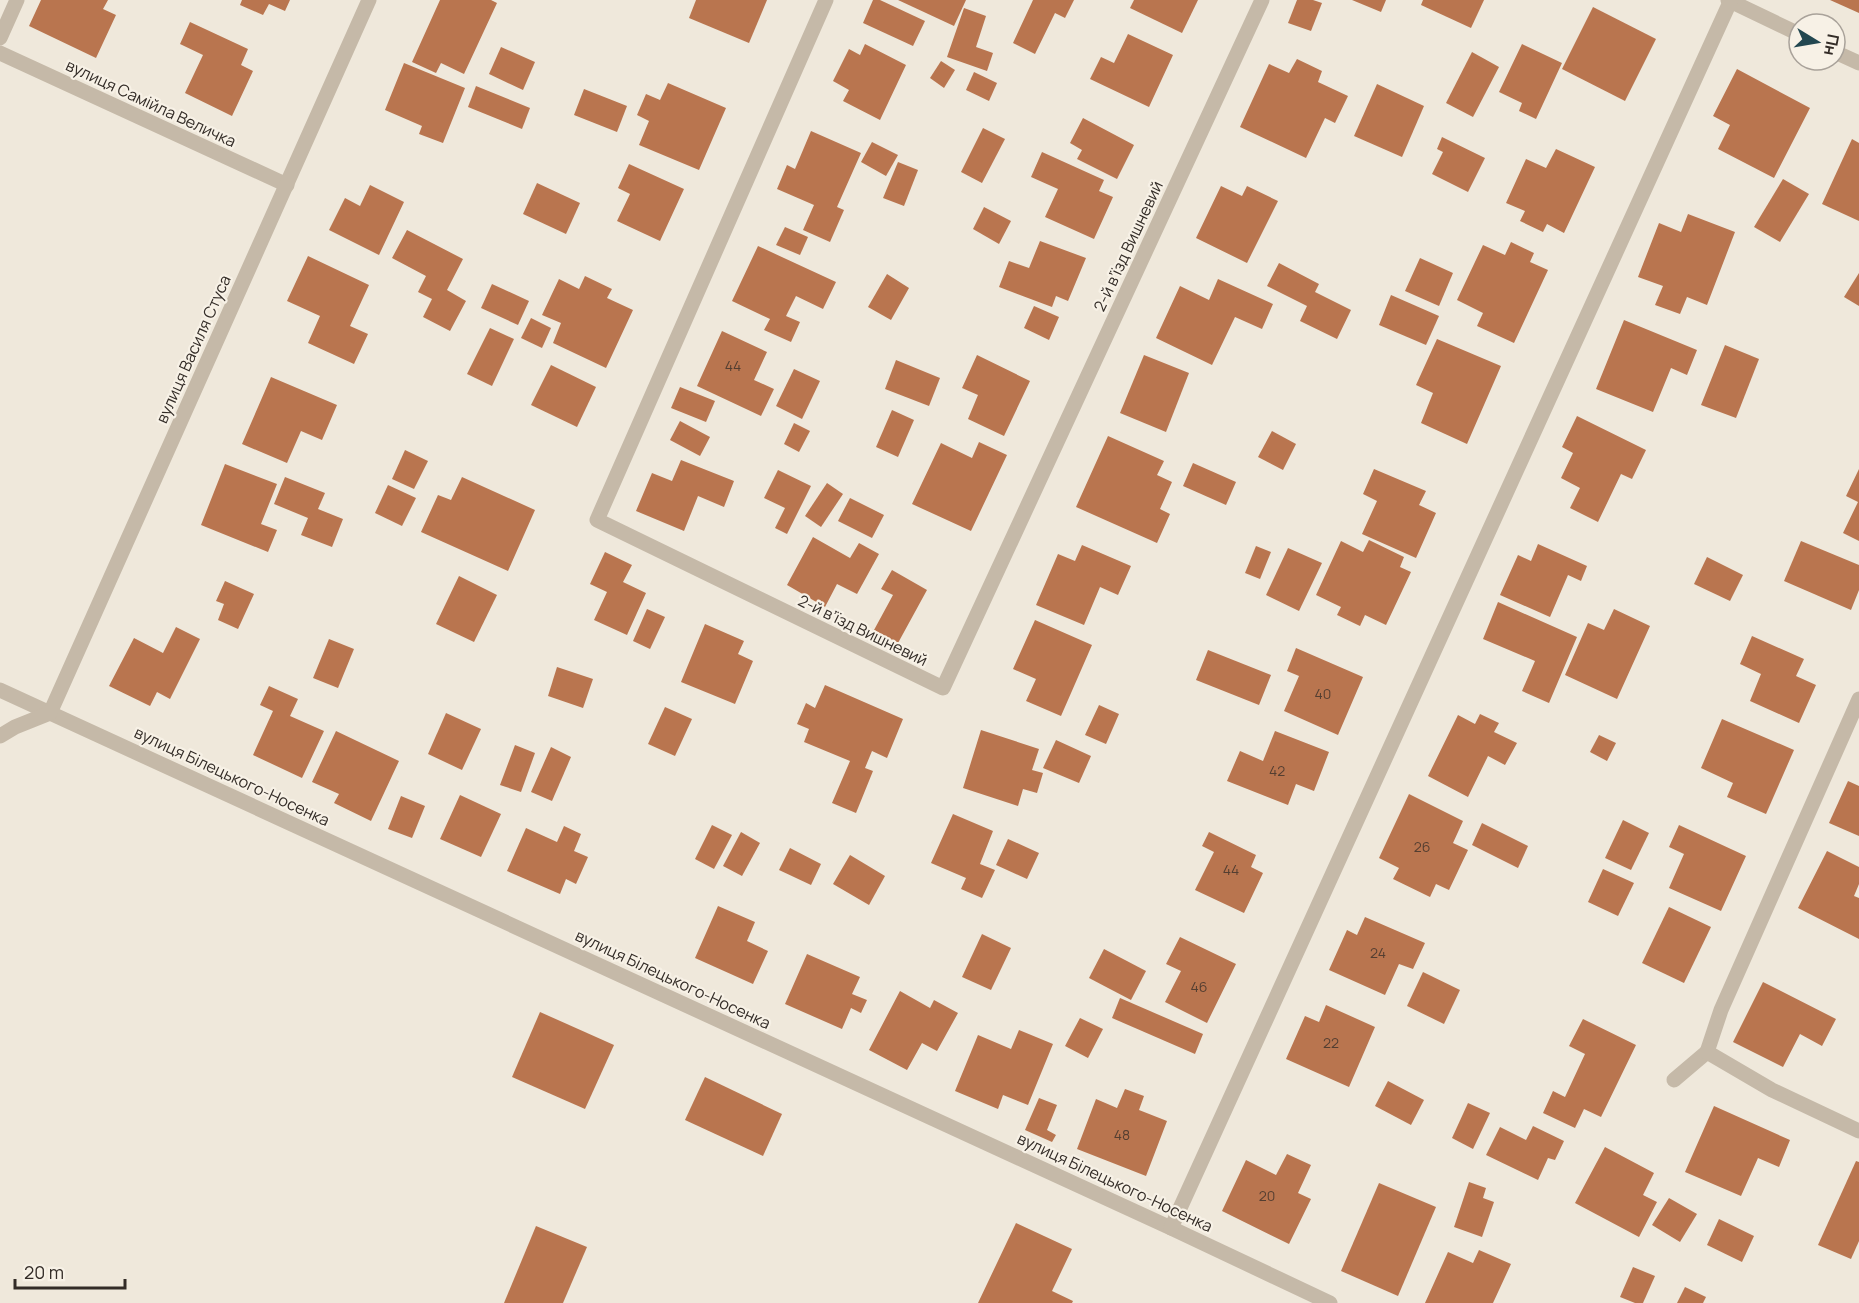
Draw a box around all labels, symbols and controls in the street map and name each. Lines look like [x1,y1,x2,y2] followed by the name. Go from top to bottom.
[1787,12,1847,72] north arrow
[1819,32,1845,58] text: Пн
[62,54,240,152] street label: вулиця Самійла Величка
[1088,177,1168,315] street label: 2-й вʼїзд Вишневий
[150,271,236,427] street label: вулиця Василя Стуса
[725,356,741,375] house number: 44
[795,589,931,671] street label: 2-й вʼїзд Вишневий
[1315,684,1331,703] house number: 40
[131,721,333,831] street label: вулиця Білецького-Носенка
[1269,761,1285,780] house number: 42
[1414,837,1430,856] house number: 26
[1223,860,1239,879] house number: 44
[572,924,774,1034] street label: вулиця Білецького-Носенка
[1370,943,1386,962] house number: 24
[1191,977,1207,996] house number: 46
[1323,1033,1339,1052] house number: 22
[1114,1125,1130,1144] house number: 48
[1014,1127,1216,1237] street label: вулиця Білецького-Носенка
[1259,1186,1275,1205] house number: 20
[15,1252,124,1290] scale bar
[24,1260,64,1284] text: 20 m

